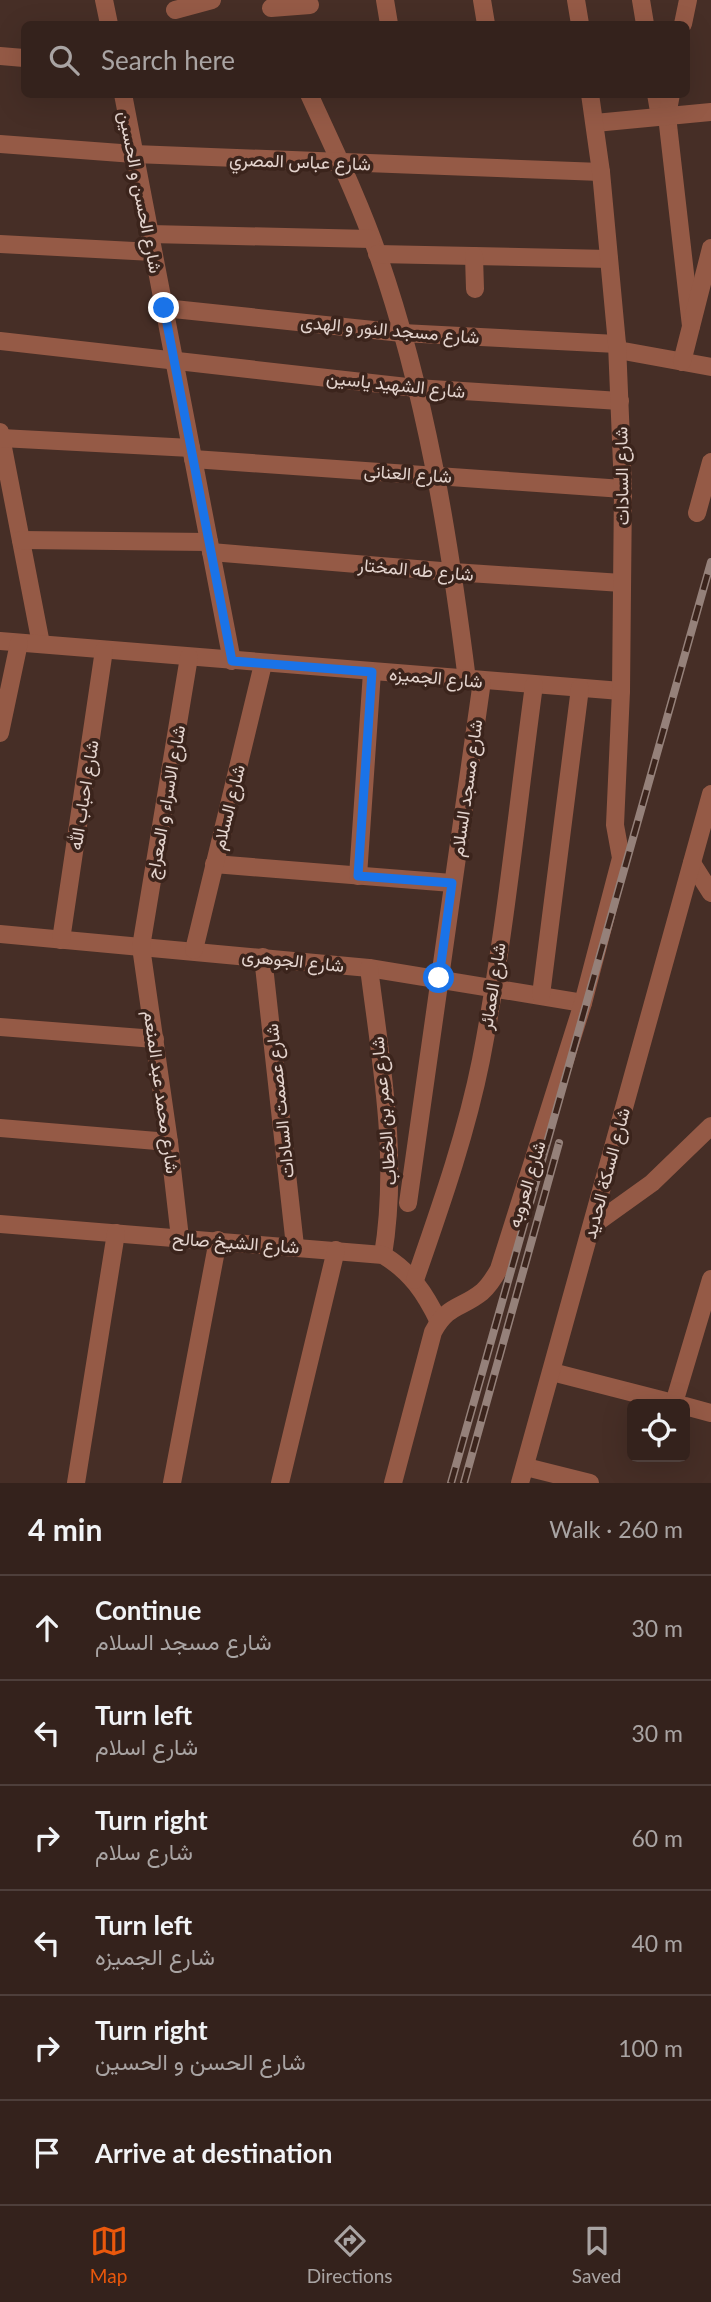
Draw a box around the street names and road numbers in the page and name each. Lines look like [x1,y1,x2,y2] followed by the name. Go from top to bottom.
[113,109,168,275] street label: شارع الحسن و الحسين
[229,148,371,179] street label: شارع عباس المصري
[299,310,480,350] street label: شارع مسجد النور و الهدى
[325,366,467,404] street label: شارع الشهيد ياسين
[609,426,635,525] street label: شارع السادات
[363,459,453,489] street label: شارع العنانى
[356,553,475,587] street label: شارع طه المختار
[388,662,484,694] street label: شارع الجميزه
[445,718,488,858] street label: شارع مسجد السلام
[141,723,191,881] street label: شارع الاسراء و المعراج
[63,738,105,852] street label: شارع احباب الله
[207,762,251,852] street label: شارع السلام
[474,941,512,1032] street label: شارع العمائر
[241,944,345,978] street label: شارع الجوهرى
[138,1009,184,1175] street label: شارع محمد عبد المنعم
[260,1023,300,1179] street label: شارع عصمت السادات
[366,1036,402,1186] street label: شارع عمر بن الخطاب
[578,1105,636,1242] street label: شارع السكة الحديد
[502,1138,552,1231] street label: شارع العروبه
[172,1227,300,1259] street label: شارع الشيخ صالح

